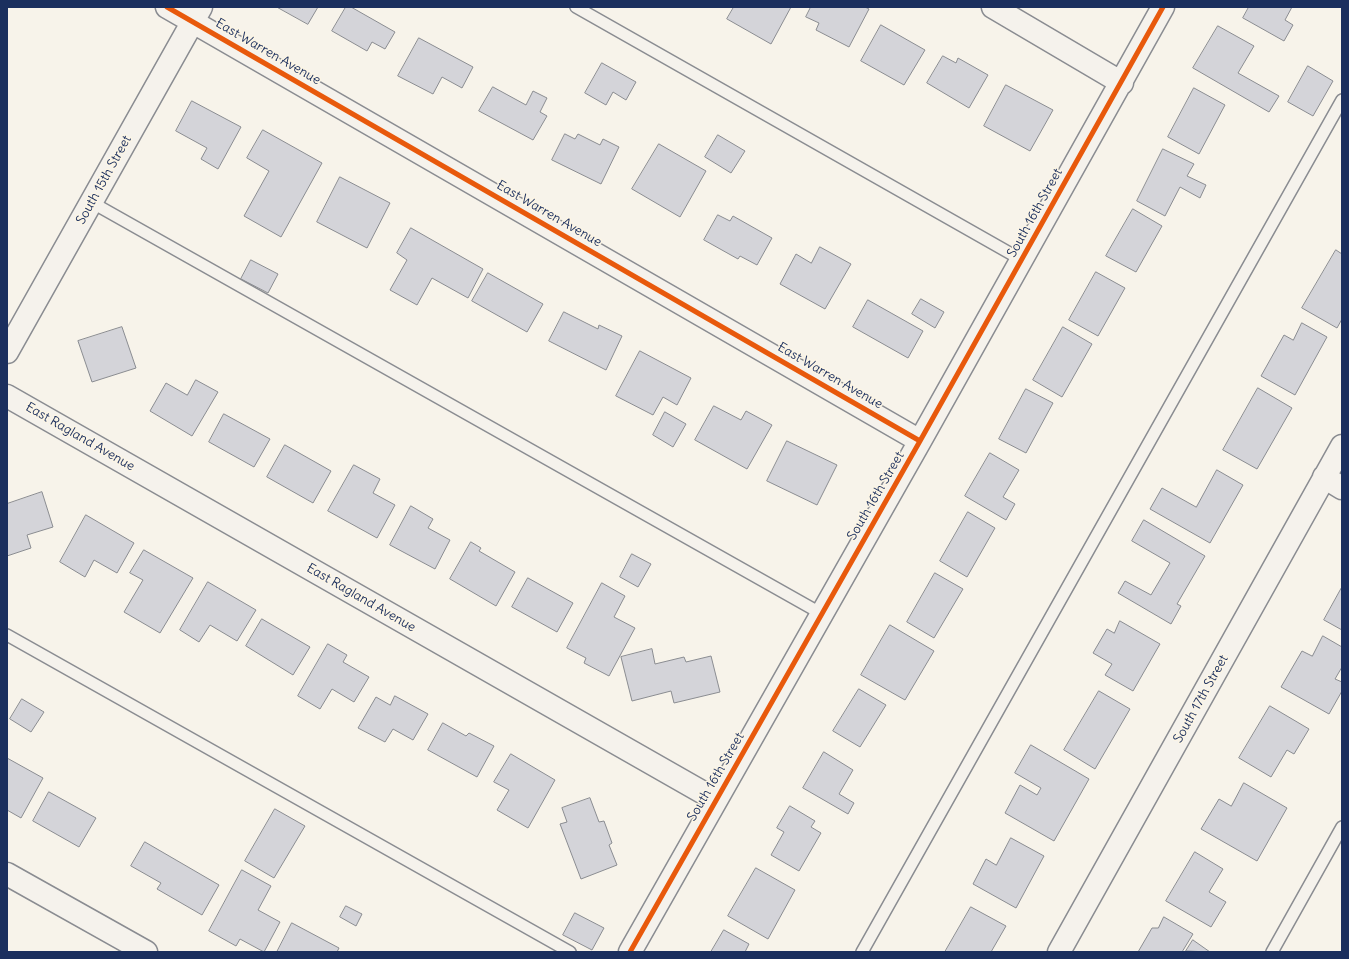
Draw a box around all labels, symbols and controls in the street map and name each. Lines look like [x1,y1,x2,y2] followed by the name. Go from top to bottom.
[213,16,323,88] street label: East Warren Avenue
[73,133,135,227] street label: South 15th Street
[1004,166,1066,260] street label: South 16th Street
[494,178,604,250] street label: East Warren Avenue
[775,340,885,412] street label: East Warren Avenue
[23,399,137,475] street label: East Ragland Avenue
[844,449,908,543] street label: South 16th Street
[304,560,418,636] street label: East Ragland Avenue
[1170,652,1232,746] street label: South 17th Street
[684,730,748,824] street label: South 16th Street

